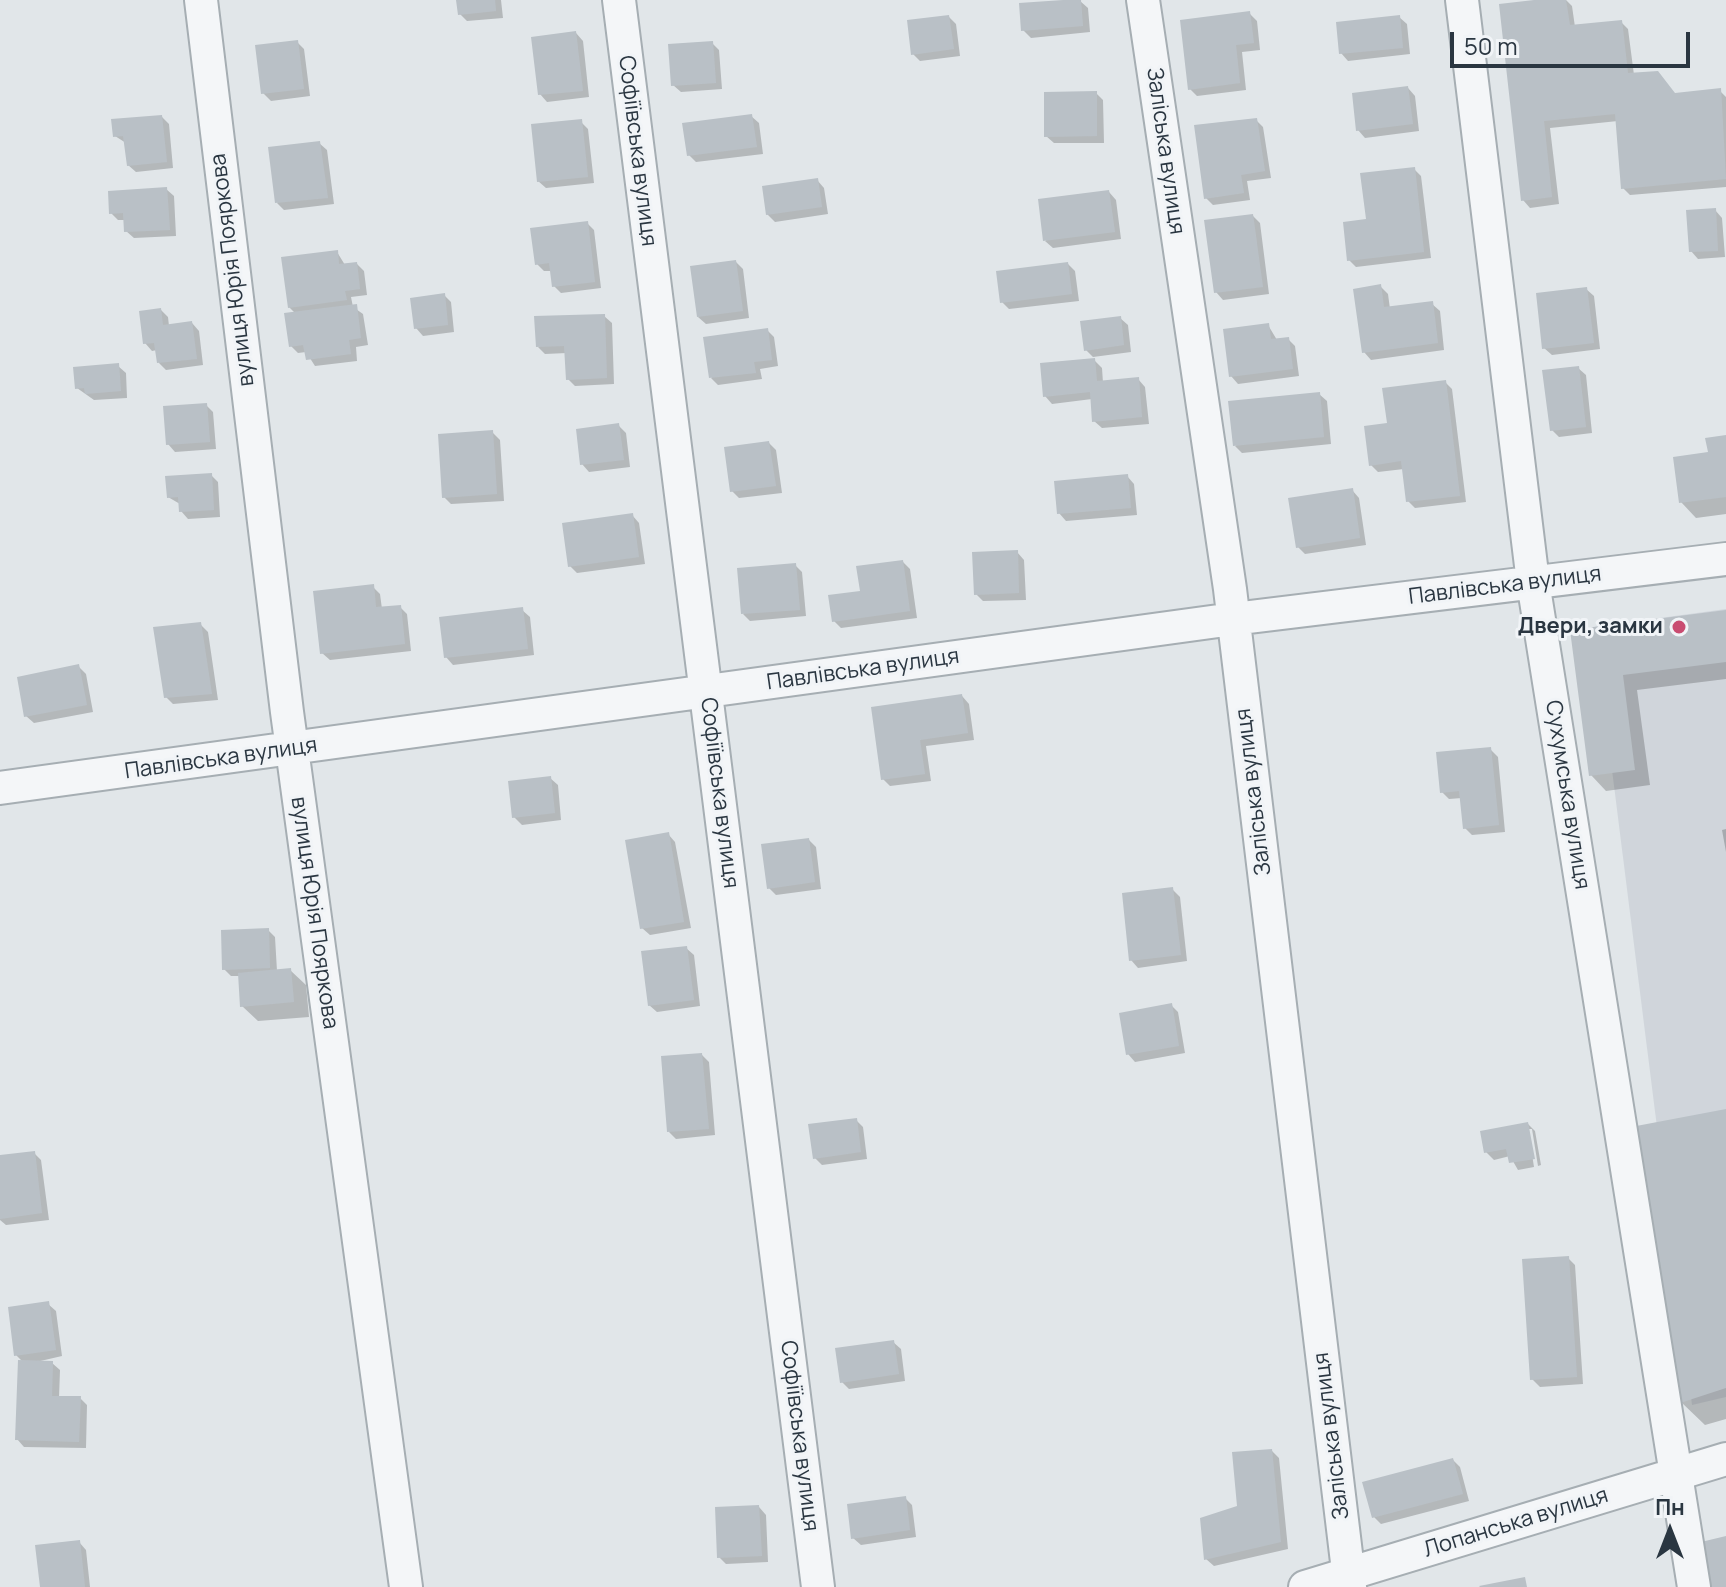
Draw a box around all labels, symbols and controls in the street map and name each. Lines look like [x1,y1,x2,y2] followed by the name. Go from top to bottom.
[1454,16,1694,66] scale bar
[1464,29,1518,62] text: 50 m
[612,54,662,248] street label: Софіївська вулиця
[1140,66,1190,236] street label: Заліська вулиця
[206,152,260,388] street label: вулиця Юрія Пояркова
[1407,561,1603,611] street label: Павлівська вулиця
[1518,614,1663,640] place label: Двери, замки
[1670,618,1688,636] marker: Двери, замки
[765,643,961,697] street label: Павлівська вулиця
[694,696,744,890] street label: Софіївська вулиця
[1539,699,1595,891] street label: Сухумська вулиця
[1231,707,1277,877] street label: Заліська вулиця
[123,732,319,786] street label: Павлівська вулиця
[285,795,343,1031] street label: вулиця Юрія Пояркова
[774,1339,824,1533] street label: Софіївська вулиця
[1309,1351,1355,1521] street label: Заліська вулиця
[1421,1482,1611,1564] street label: Лопанська вулиця
[1630,1491,1710,1571] north arrow
[1655,1492,1685,1522] text: Пн

